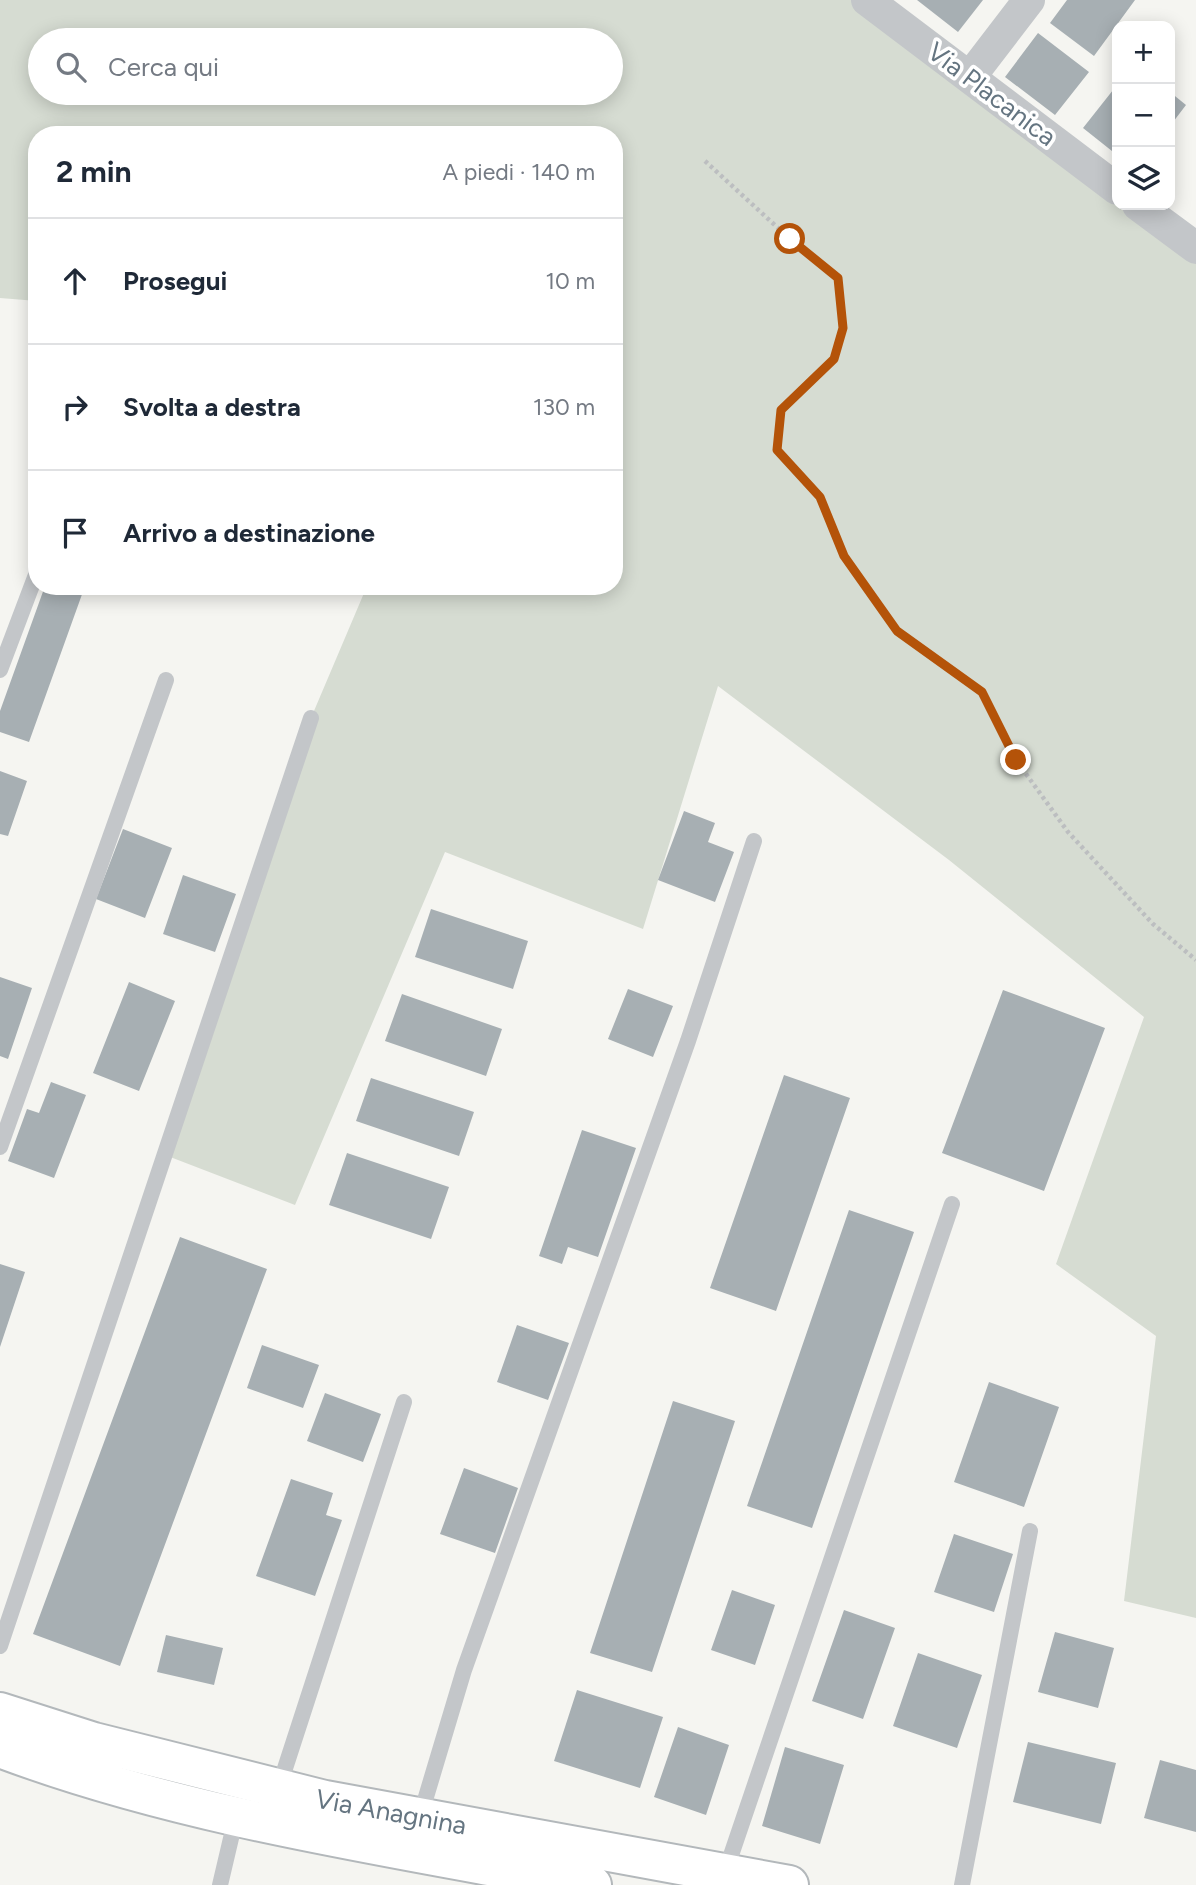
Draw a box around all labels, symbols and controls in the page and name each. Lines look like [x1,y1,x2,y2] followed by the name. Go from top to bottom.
[1112,21,1175,210] map controls
[1112,21,1175,84] button: +
[28,28,623,105] search box
[921,35,1063,153] street label: Via Placanica
[52,48,90,86] icon: search
[108,51,219,83] text: Cerca qui
[1112,84,1175,147] button: −
[1112,147,1175,210] button: layers
[56,153,132,190] text: 2 min
[442,158,595,186] text: A piedi · 140 m
[774,223,805,254] route start
[56,262,94,300] icon: ahead
[123,265,227,297] text: Prosegui
[546,267,595,295] text: 10 m
[56,388,94,426] icon: right
[123,391,301,423] text: Svolta a destra
[533,393,595,421] text: 130 m
[56,514,94,552] icon: arrive
[123,517,375,549] text: Arrivo a destinazione
[1000,744,1031,775] route end
[312,1782,469,1842] street label: Via Anagnina

